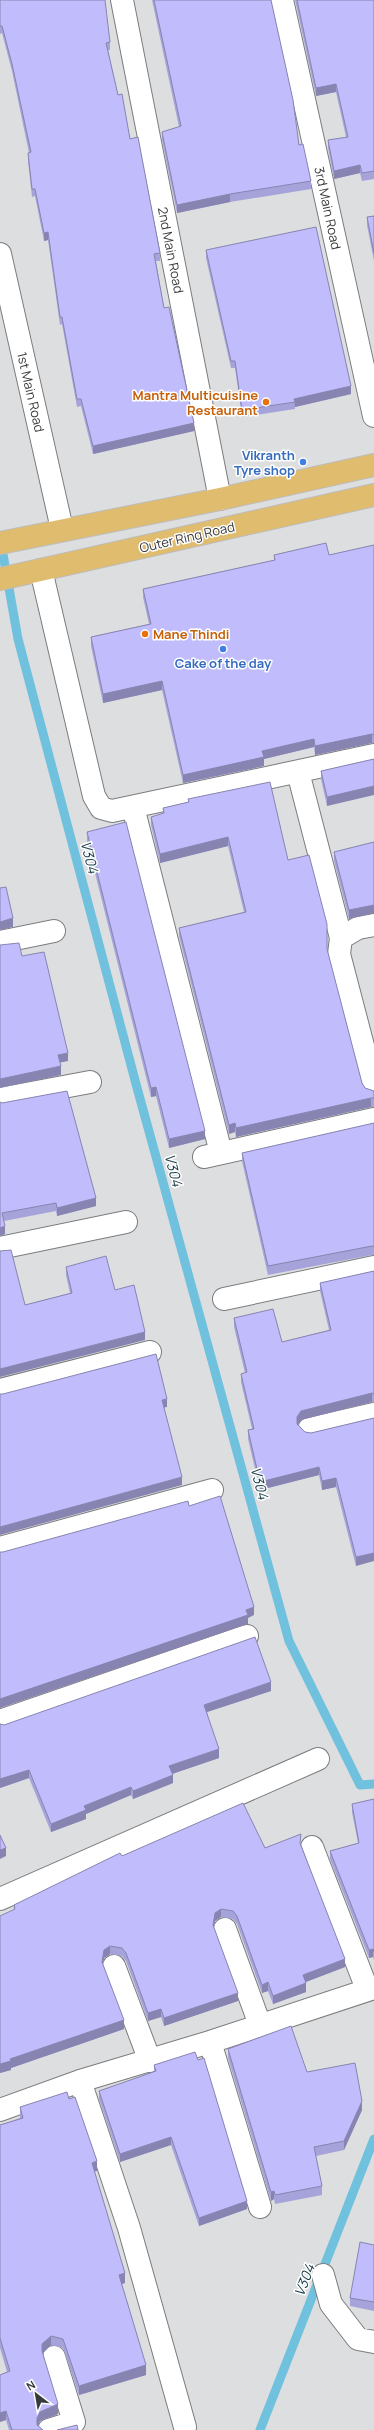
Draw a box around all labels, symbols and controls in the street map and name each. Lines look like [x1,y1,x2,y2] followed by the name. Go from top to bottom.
[310,165,346,251] street label: 3rd Main Road
[154,205,188,295] street label: 2nd Main Road
[13,350,49,434] street label: 1st Main Road
[133,386,258,419] place label: Mantra Multicuisine Restaurant
[261,397,271,407] marker: Mantra Multicuisine Restaurant
[234,446,295,479] place label: Vikranth Tyre shop
[298,457,308,467] marker: Vikranth Tyre shop
[138,517,236,557] street label: Outer Ring Road
[153,625,229,643] place label: Mane Thindi
[140,629,150,639] marker: Mane Thindi
[218,644,228,654] marker: Cake of the day
[175,654,272,672] place label: Cake of the day
[77,839,104,876] water label: V304
[161,1152,188,1189] water label: V304
[247,1465,274,1502] water label: V304
[289,2261,319,2299] water label: V304
[16,2374,56,2414] north arrow
[23,2376,38,2393] text: N

